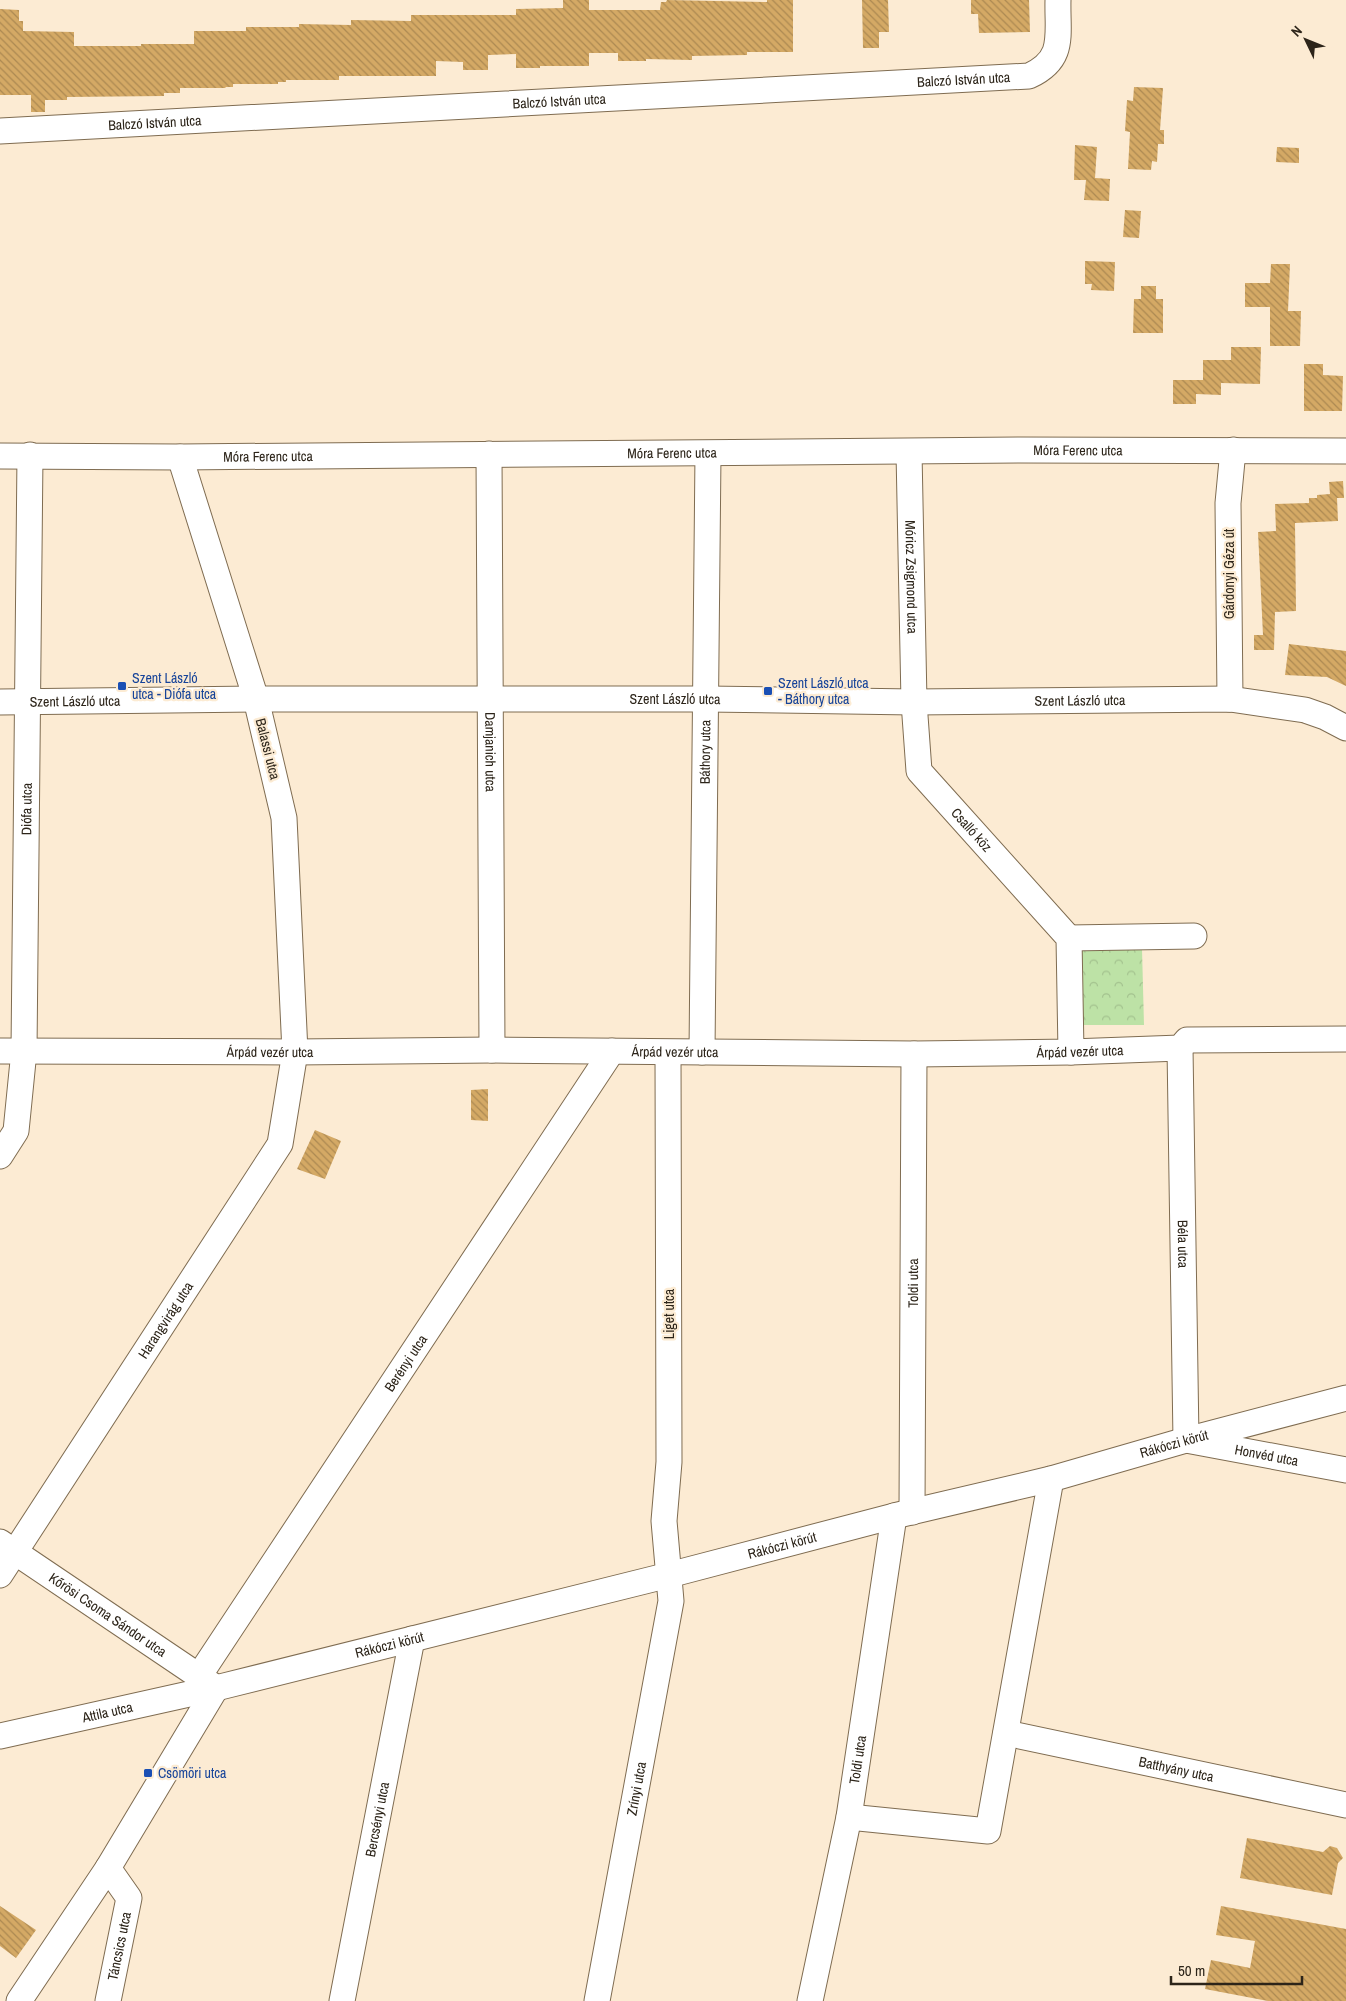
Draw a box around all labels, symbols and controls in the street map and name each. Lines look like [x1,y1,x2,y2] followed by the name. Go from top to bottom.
[1281,15,1331,65] north arrow
[1287,22,1306,40] text: N
[917,68,1011,91] street label: Balczó István utca
[512,90,607,113] street label: Balczó István utca
[108,111,202,134] street label: Balczó István utca
[1033,441,1123,459] street label: Móra Ferenc utca
[627,444,717,462] street label: Móra Ferenc utca
[223,447,313,466] street label: Móra Ferenc utca
[901,520,922,635] street label: Móricz Zsigmond utca
[1220,529,1238,619] street label: Gárdonyi Géza út
[132,669,217,703] place label: Szent László utca - Diófa utca
[778,674,869,708] place label: Szent László utca - Báthory utca
[116,680,128,692] marker: Szent László utca - Diófa utca
[762,685,774,697] marker: Szent László utca - Báthory utca
[630,690,721,708] street label: Szent László utca
[1034,691,1126,710] street label: Szent László utca
[30,692,121,711] street label: Szent László utca
[481,712,500,793] street label: Damjanich utca
[252,716,284,782] street label: Balassi utca
[696,719,714,784] street label: Báthory utca
[17,782,36,835] street label: Diófa utca
[947,804,996,856] street label: Csalló köz
[1035,1041,1124,1061] street label: Árpád vezér utca
[630,1042,719,1061] street label: Árpád vezér utca
[226,1043,314,1061] street label: Árpád vezér utca
[1174,1220,1192,1269] street label: Béla utca
[904,1258,922,1308] street label: Toldi utca
[134,1278,198,1362] street label: Harangvirág utca
[660,1288,678,1339] street label: Liget utca
[380,1331,431,1395] street label: Berényi utca
[1138,1426,1210,1462] street label: Rákóczi körút
[1233,1440,1301,1470] street label: Honvéd utca
[746,1528,818,1563] street label: Rákóczi körút
[46,1569,171,1661] street label: Kőrösi Csoma Sándor utca
[353,1628,426,1662] street label: Rákóczi körút
[79,1698,135,1727] street label: Attila utca
[845,1733,870,1785] street label: Toldi utca
[1137,1752,1216,1786] street label: Batthyány utca
[623,1760,650,1817] street label: Zrínyi utca
[158,1764,227,1782] place label: Csömöri utca
[142,1767,154,1779] marker: Csömöri utca
[361,1780,393,1858] street label: Bercsényi utca
[103,1909,135,1982] street label: Táncsics utca
[1171,1954,1302,1986] scale bar
[1178,1960,1205,1981] text: 50 m

